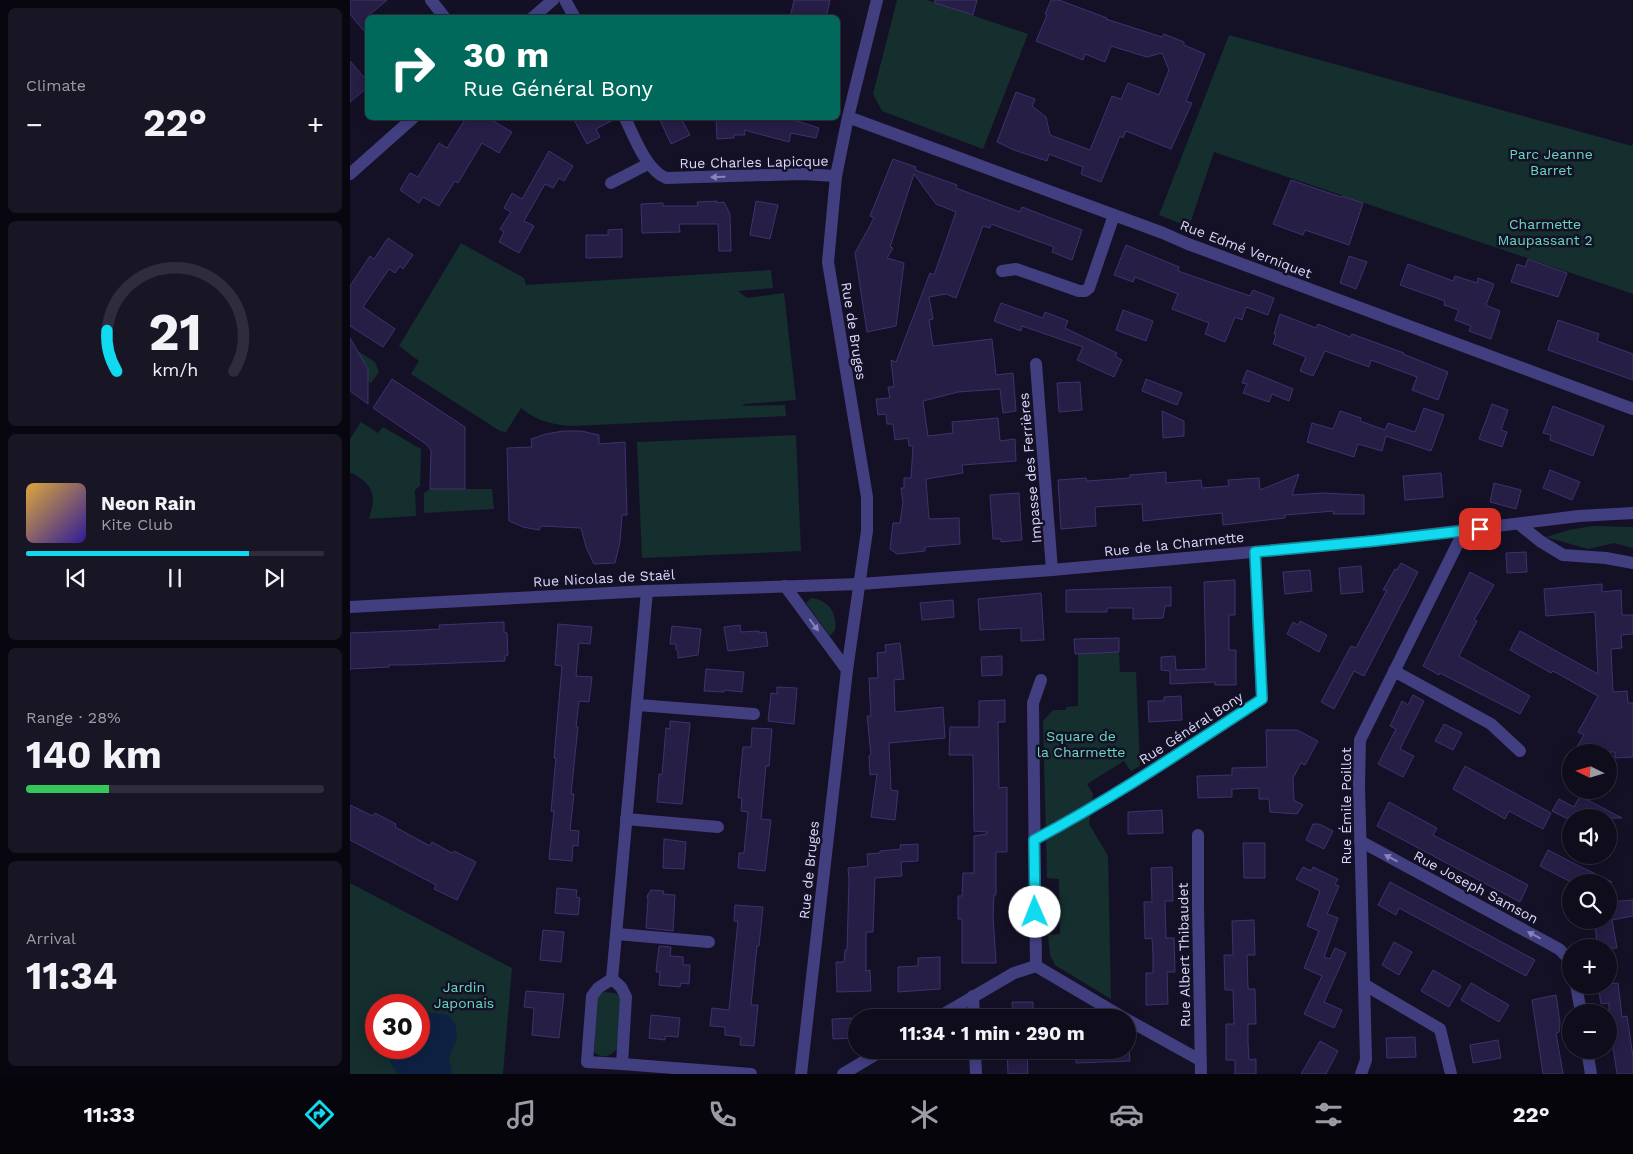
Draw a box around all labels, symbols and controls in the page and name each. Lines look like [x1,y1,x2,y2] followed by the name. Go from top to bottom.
[463,34,549,76] text: 30 m
[380,35,445,100] icon: right
[26,76,86,95] text: Climate
[463,76,653,101] text: Rue Général Bony
[143,101,207,145] text: 22°
[26,108,43,141] text: −
[307,108,324,141] text: +
[1509,146,1593,178] park label: Parc Jeanne Barret
[679,153,829,171] street label: Rue Charles Lapicque
[709,173,725,181] one-way arrow
[1497,216,1593,248] park label: Charmette Maupassant 2
[1178,217,1314,282] street label: Rue Edmé Verniquet
[838,281,870,381] street label: Rue de Bruges
[148,302,202,363] text: 21
[152,359,198,380] text: km/h
[1015,392,1045,544] street label: Impasse des Ferrières
[101,492,196,515] text: Neon Rain
[1459,508,1501,550] pin
[101,515,173,534] text: Kite Club
[1466,515,1494,543] icon: arrive
[1103,529,1245,559] street label: Rue de la Charmette
[62,564,90,592] icon: previous
[161,564,189,592] icon: pause
[260,564,288,592] icon: next
[533,566,676,590] street label: Rue Nicolas de Staël
[809,618,819,632] one-way arrow
[1136,688,1247,768] street label: Rue Général Bony
[26,708,121,727] text: Range · 28%
[1037,728,1125,760] park label: Square de la Charmette
[26,733,162,777] text: 140 km
[1562,744,1618,799] north arrow
[1562,744,1617,1059] map controls
[1338,747,1354,865] street label: Rue Émile Poillot
[1562,809,1617,864] button: sound
[796,820,822,920] street label: Rue de Bruges
[1411,847,1541,927] street label: Rue Joseph Samson
[1384,854,1398,862] one-way arrow
[1562,874,1617,929] button: search
[1175,883,1193,1027] street label: Rue Albert Thibaudet
[1008,885,1060,937] position arrow
[26,929,76,948] text: Arrival
[1527,931,1541,939] one-way arrow
[1562,939,1617,994] button: +
[26,954,117,998] text: 11:34
[434,979,494,1011] park label: Jardin Japonais
[365,994,430,1059] speed limit sign: 30
[1562,1004,1617,1059] button: −
[899,1022,1085,1045] text: 11:34 · 1 min · 290 m
[302,1097,337,1132] icon: directions
[504,1097,539,1132] icon: music
[705,1097,740,1132] icon: phone
[907,1097,942,1132] icon: climate
[1109,1097,1144,1132] icon: car
[1311,1097,1346,1132] icon: filters
[83,1102,135,1127] text: 11:33
[1512,1102,1550,1127] text: 22°

